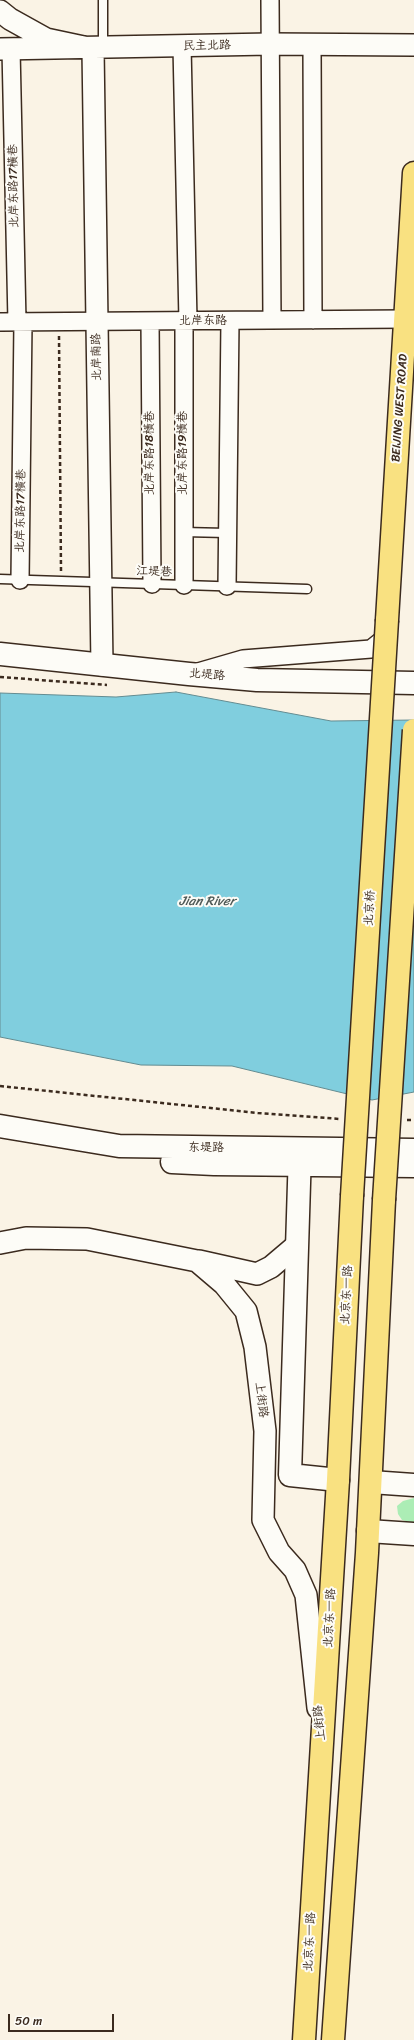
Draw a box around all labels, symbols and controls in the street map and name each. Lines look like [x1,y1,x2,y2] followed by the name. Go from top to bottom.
[183,38,231,54] street label: 民主北路
[6,144,22,228] street label: 北岸东路17横巷
[179,314,227,328] street label: 北岸东路
[89,333,105,381] street label: 北岸南路
[389,354,411,462] street label: BEIJING WEST ROAD
[143,411,157,495] street label: 北岸东路18横巷
[176,411,190,495] street label: 北岸东路19横巷
[13,469,29,553] street label: 北岸东路17横巷
[136,564,172,580] street label: 江堤巷
[188,666,226,684] street label: 北堤路
[362,890,378,926] street label: 北京桥
[179,894,235,910] water label: Jian River
[188,1140,224,1156] street label: 东堤路
[338,1265,356,1325] street label: 北京东一路
[252,1381,270,1419] street label: 上街路
[321,1588,339,1648] street label: 北京东一路
[311,1704,329,1742] street label: 上街路
[301,1912,319,1972] street label: 北京东一路
[10,2006,116,2032] scale bar
[15,2010,42,2032] text: 50 m

